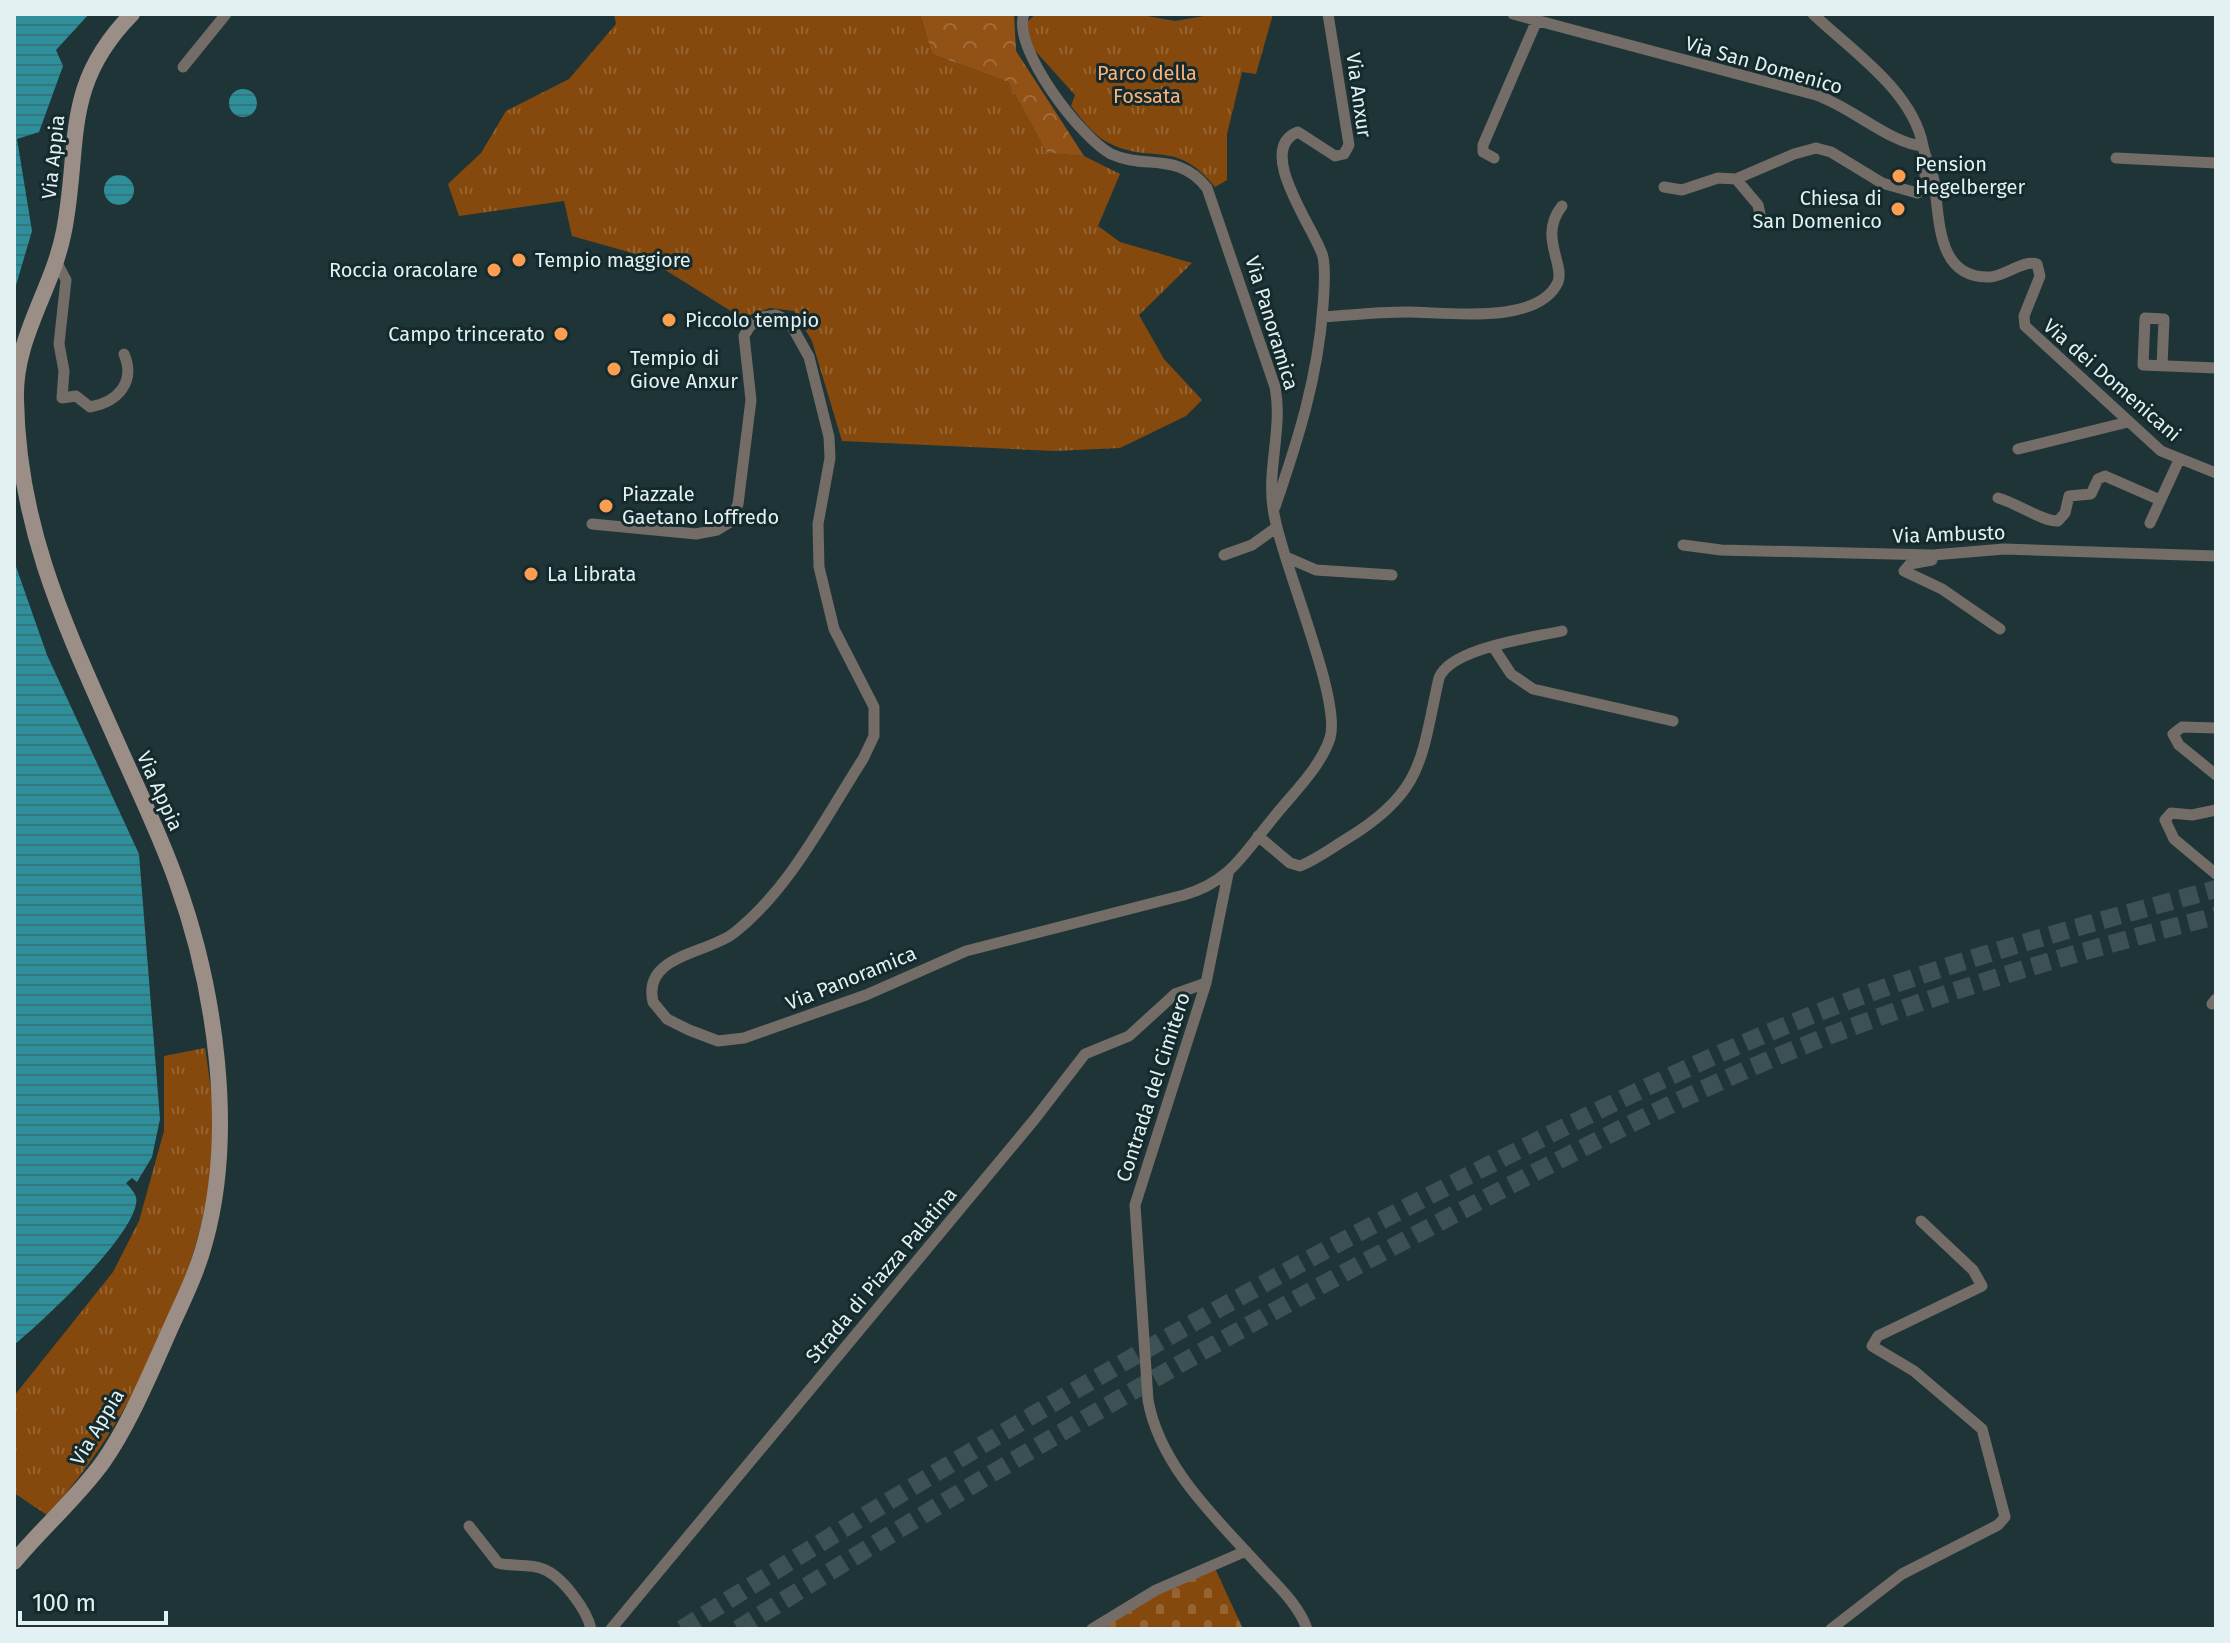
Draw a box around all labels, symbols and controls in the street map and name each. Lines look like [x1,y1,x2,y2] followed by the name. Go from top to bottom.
[1683,31,1845,99] street label: Via San Domenico
[1341,51,1377,139] street label: Via Anxur
[1097,61,1197,108] park label: Parco della Fossata
[37,114,69,200] street label: Via Appia
[1915,152,2026,199] place label: Pension Hegelberger
[1890,167,1908,185] marker: Pension Hegelberger
[1752,186,1882,233] place label: Chiesa di San Domenico
[1889,200,1907,218] marker: Chiesa di San Domenico
[535,248,691,272] place label: Tempio maggiore
[510,251,528,269] marker: Tempio maggiore
[1240,253,1304,393] street label: Via Panoramica
[329,258,478,282] place label: Roccia oracolare
[485,261,503,279] marker: Roccia oracolare
[685,308,819,332] place label: Piccolo tempio
[660,311,678,329] marker: Piccolo tempio
[2038,314,2186,446] street label: Via dei Domenicani
[388,322,545,346] place label: Campo trincerato
[552,325,570,343] marker: Campo trincerato
[630,346,738,393] place label: Tempio di Giove Anxur
[605,360,623,378] marker: Tempio di Giove Anxur
[622,482,779,529] place label: Piazzale Gaetano Loffredo
[597,497,615,515] marker: Piazzale Gaetano Loffredo
[1892,520,2006,548] street label: Via Ambusto
[547,562,636,586] place label: La Librata
[522,565,540,583] marker: La Librata
[132,747,188,835] street label: Via Appia
[782,941,920,1015] street label: Via Panoramica
[1111,989,1195,1185] street label: Contrada del Cimitero
[800,1182,962,1368] street label: Strada di Piazza Palatina
[65,1385,129,1469] street label: Via Appia
[20,1575,166,1625] scale bar
[32,1589,96,1617] text: 100 m

